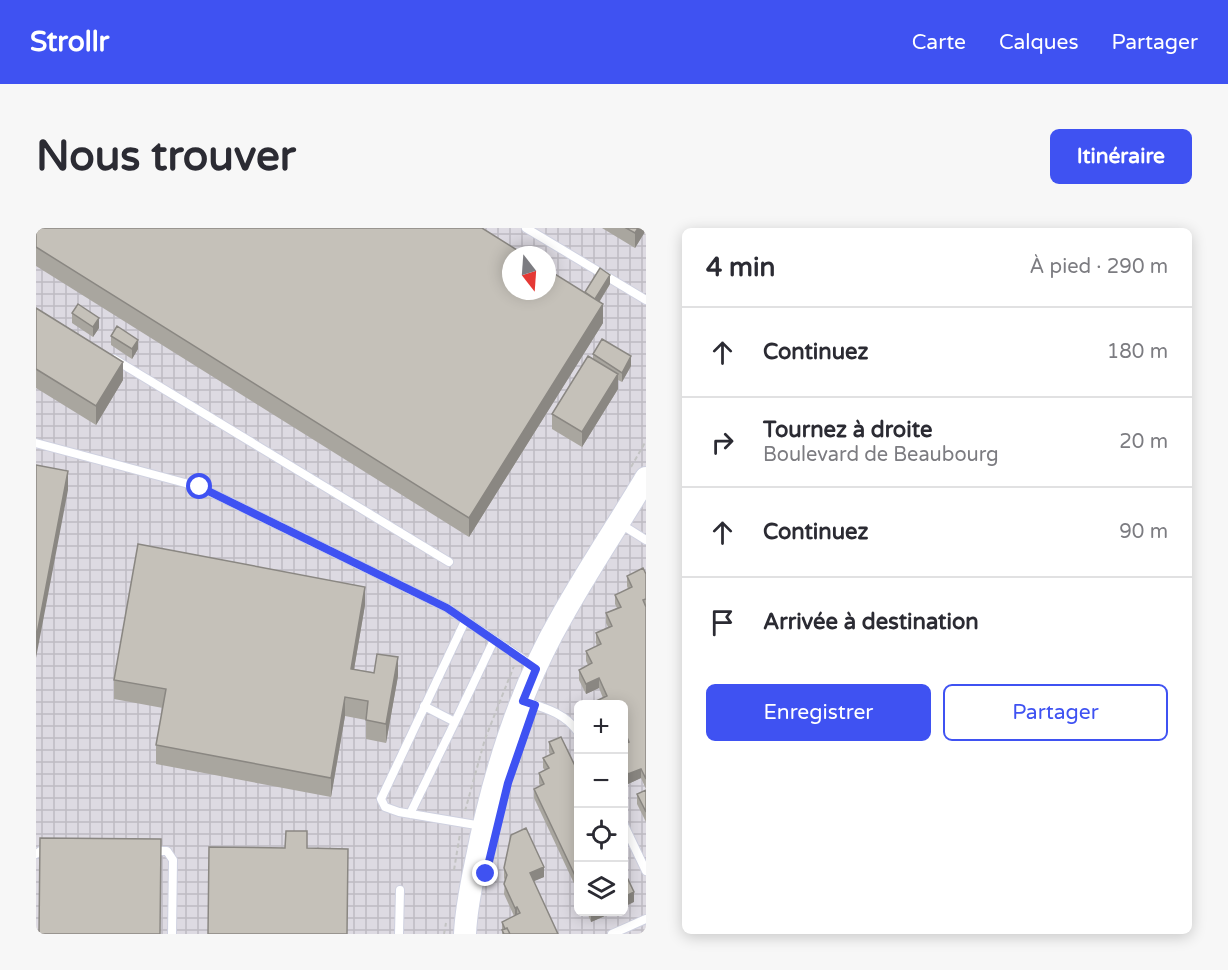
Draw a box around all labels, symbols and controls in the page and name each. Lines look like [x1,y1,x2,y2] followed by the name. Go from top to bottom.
[30,25,109,59] text: Strollr
[912,30,966,55] text: Carte
[999,30,1079,55] text: Calques
[1112,30,1198,55] text: Partager
[1050,129,1192,184] button: Itinéraire
[36,131,296,182] text: Nous trouver
[502,246,556,300] north arrow
[706,252,775,283] text: 4 min
[1030,255,1168,279] text: À pied · 290 m
[706,336,739,369] icon: ahead
[763,339,868,365] text: Continuez
[1107,340,1168,364] text: 180 m
[763,417,932,443] text: Tournez à droite
[706,426,739,459] icon: right
[1119,430,1168,454] text: 20 m
[763,443,999,467] text: Boulevard de Beaubourg
[186,473,212,499] route start
[706,516,739,549] icon: ahead
[763,519,868,545] text: Continuez
[1119,520,1168,544] text: 90 m
[706,606,739,639] icon: arrive
[763,609,979,635] text: Arrivée à destination
[706,684,931,741] button: Enregistrer
[943,684,1168,741] button: Partager
[574,700,628,916] map controls
[574,700,628,754] button: +
[574,754,628,808] button: −
[574,808,628,862] button: locate
[472,860,498,886] route end
[574,862,628,916] button: layers

